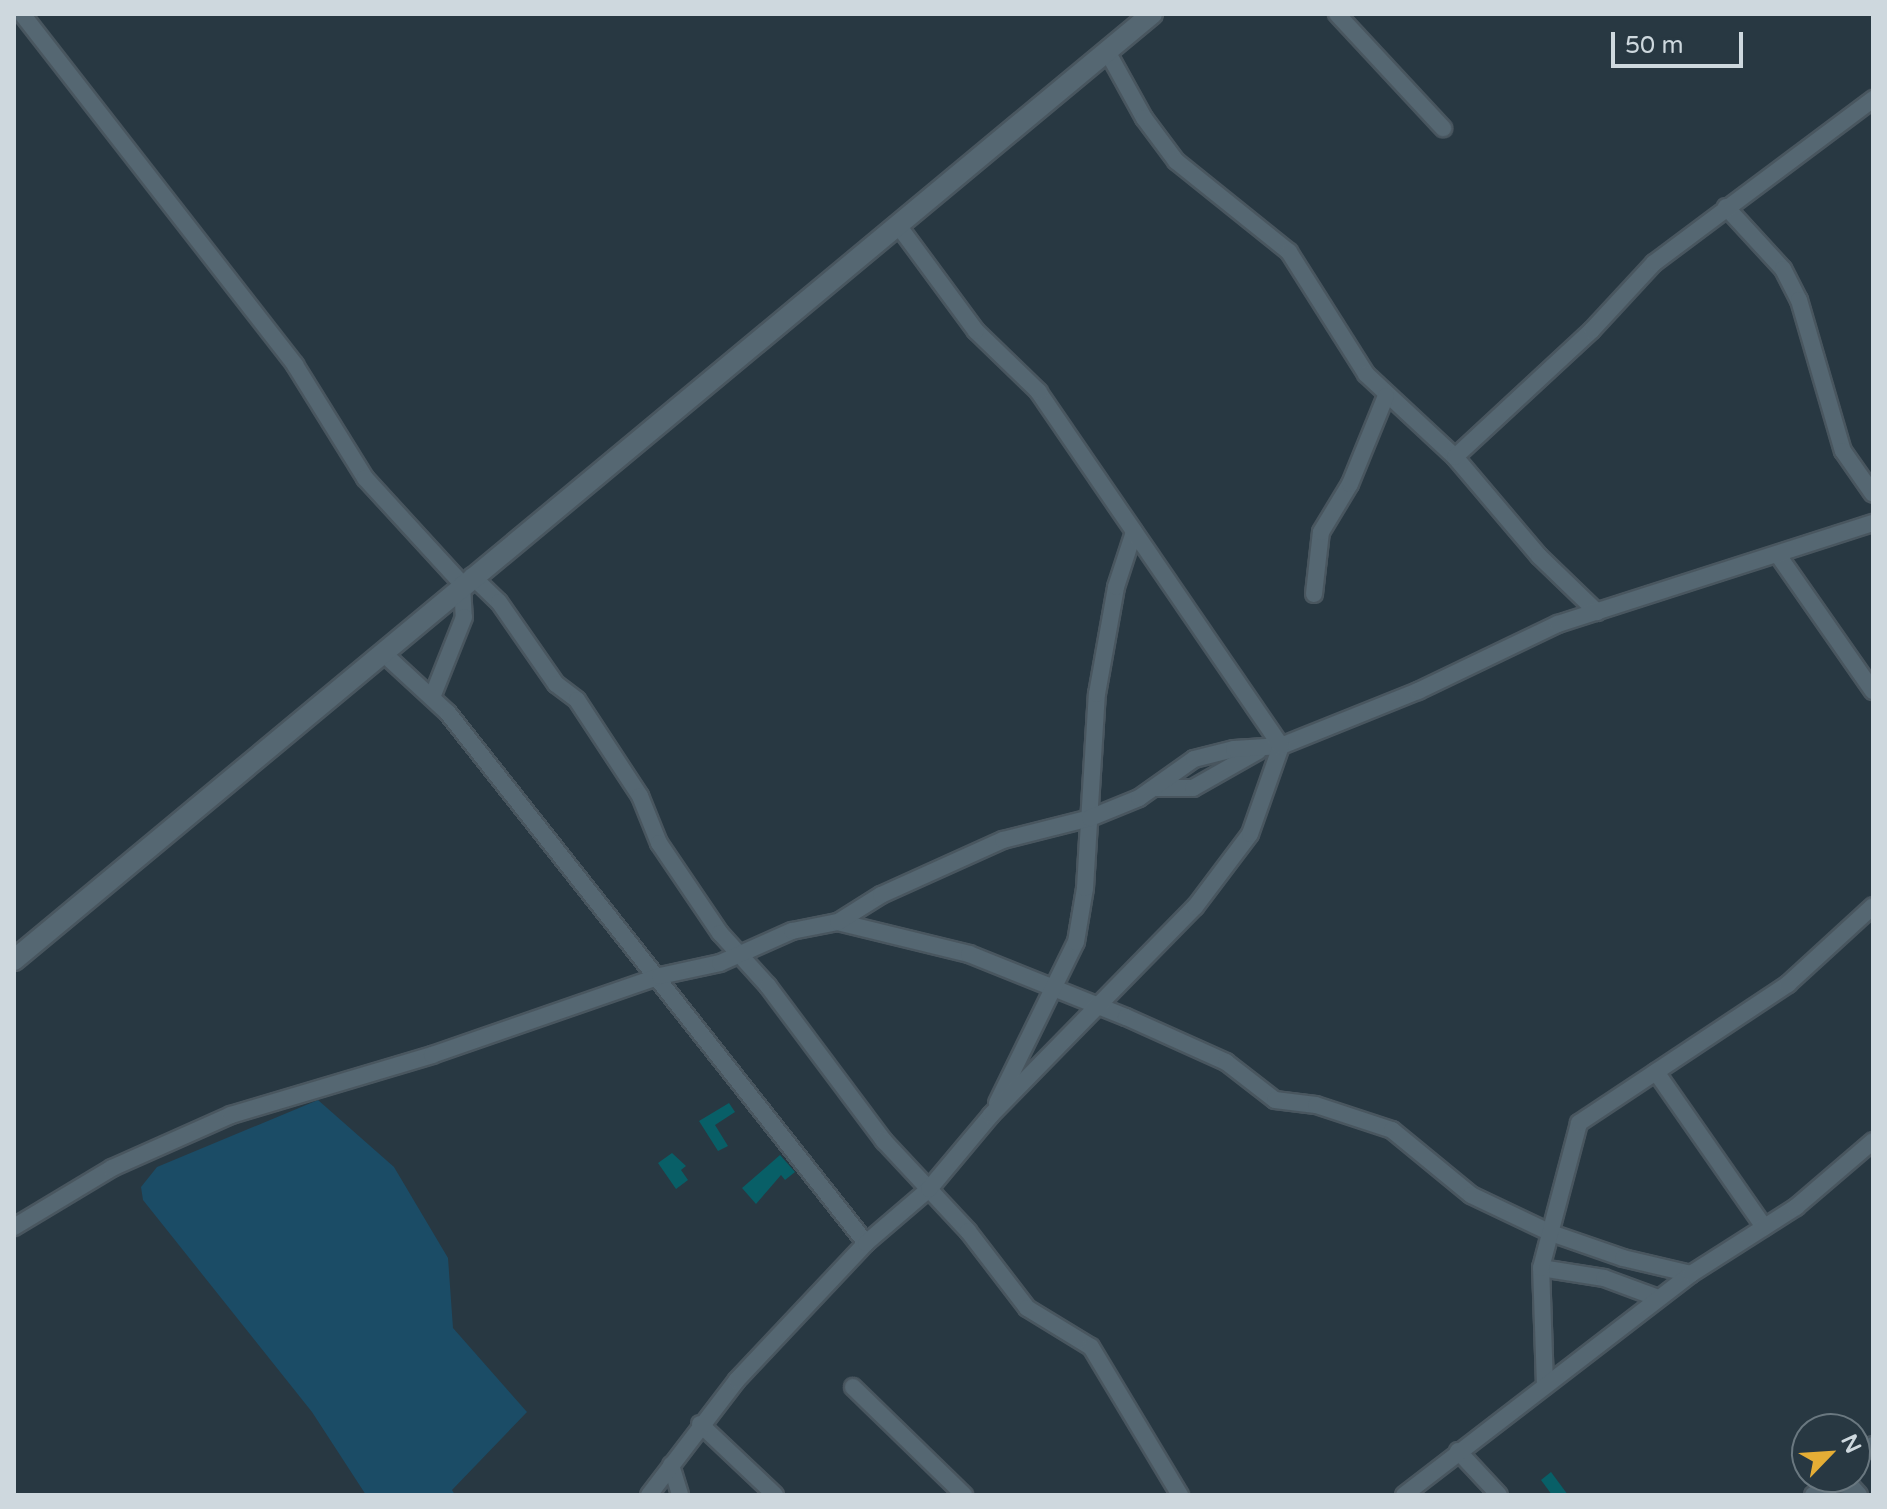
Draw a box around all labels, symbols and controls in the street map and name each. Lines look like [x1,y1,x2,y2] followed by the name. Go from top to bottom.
[1615,16,1747,66] scale bar
[1625,31,1683,60] text: 50 m
[1791,1413,1871,1493] north arrow
[1835,1430,1866,1457] text: N

